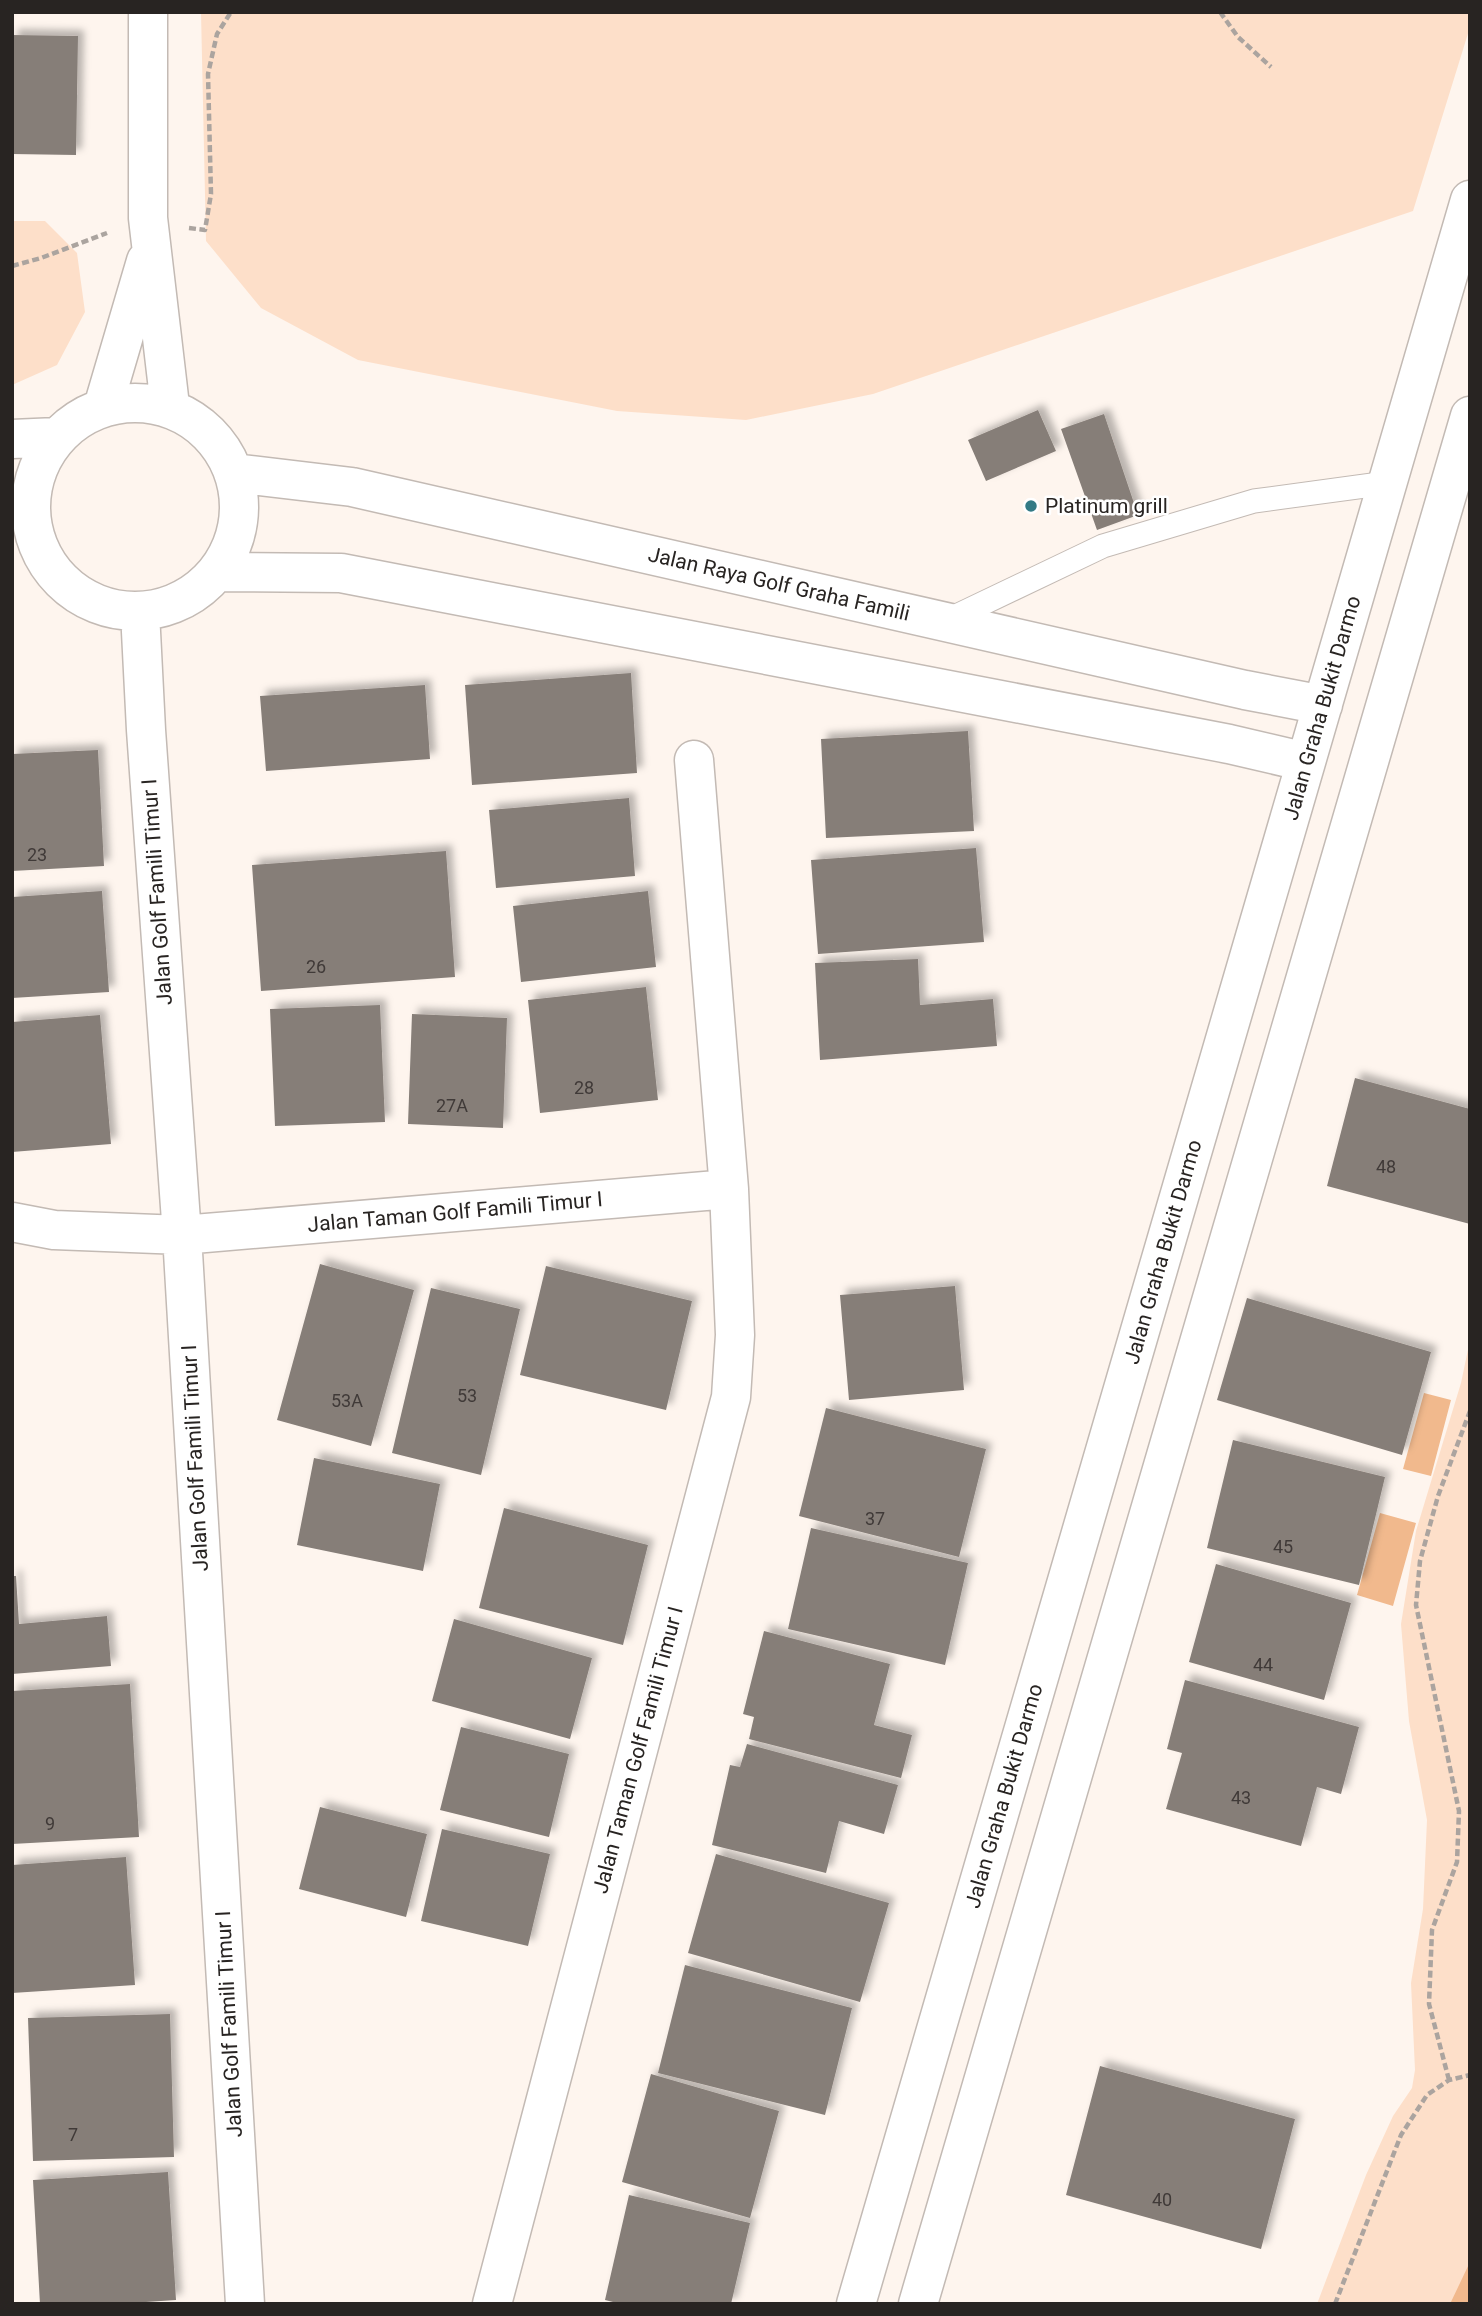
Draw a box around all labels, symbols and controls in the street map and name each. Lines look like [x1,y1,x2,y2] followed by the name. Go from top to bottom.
[1045,494,1168,518] place label: Platinum grill
[1023,498,1039,514] marker: Platinum grill
[646,542,912,626] street label: Jalan Raya Golf Graha Famili
[1278,593,1366,823] street label: Jalan Graha Bukit Darmo
[137,778,177,1006] street label: Jalan Golf Famili Timur I
[27,844,47,865] house number: 23
[306,956,326,977] house number: 26
[574,1077,594,1098] house number: 28
[436,1095,468,1116] house number: 27A
[1119,1137,1207,1367] street label: Jalan Graha Bukit Darmo
[1376,1156,1396,1177] house number: 48
[306,1187,604,1237] street label: Jalan Taman Golf Famili Timur I
[177,1344,213,1572] street label: Jalan Golf Famili Timur I
[457,1385,477,1406] house number: 53
[331,1390,363,1411] house number: 53A
[865,1508,885,1529] house number: 37
[1273,1536,1293,1557] house number: 45
[588,1604,688,1896] street label: Jalan Taman Golf Famili Timur I
[1253,1654,1273,1675] house number: 44
[960,1681,1048,1911] street label: Jalan Graha Bukit Darmo
[1231,1787,1251,1808] house number: 43
[45,1813,55,1834] house number: 9
[211,1910,247,2138] street label: Jalan Golf Famili Timur I
[68,2124,78,2145] house number: 7
[1152,2189,1172,2210] house number: 40

